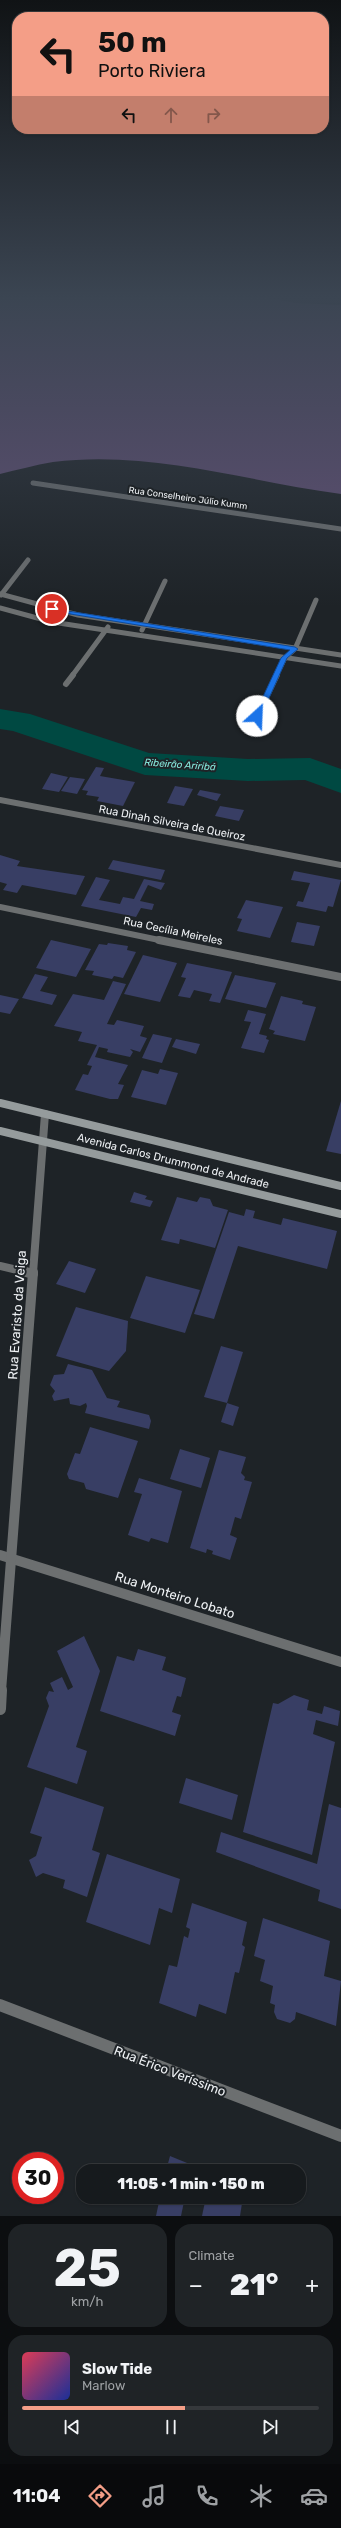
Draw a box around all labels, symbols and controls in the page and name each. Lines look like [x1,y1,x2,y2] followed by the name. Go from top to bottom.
[98,26,167,59] text: 50 m
[32,28,84,80] icon: left
[98,60,206,82] text: Porto Riviera
[118,104,140,126] icon: left
[160,104,182,126] icon: ahead
[202,104,224,126] icon: right
[128,485,248,511] street label: Rua Conselheiro Júlio Kumm
[35,592,69,626] pin
[41,598,63,620] icon: arrive
[236,695,278,737] position arrow
[144,757,216,773] water label: Ribeirão Ariribá
[98,802,247,844] street label: Rua Dinah Silveira de Queiroz
[122,914,224,948] street label: Rua Cecília Meireles
[76,1131,270,1191] street label: Avenida Carlos Drummond de Andrade
[5,1250,30,1380] street label: Rua Evaristo da Veiga
[113,1569,237,1621] street label: Rua Monteiro Lobato
[112,2043,228,2099] street label: Rua Érico Veríssimo
[12,2152,64,2204] speed limit sign: 30
[117,2175,265,2193] text: 11:05 · 1 min · 150 m
[54,2237,121,2299] text: 25
[189,2248,235,2263] text: Climate
[230,2267,278,2303] text: 21°
[189,2272,203,2299] text: −
[305,2272,319,2299] text: +
[71,2294,103,2309] text: km/h
[82,2360,152,2378] text: Slow Tide
[82,2378,125,2393] text: Marlow
[61,2416,83,2438] icon: previous
[160,2416,182,2438] icon: pause
[259,2416,281,2438] icon: next
[86,2482,114,2510] icon: directions
[140,2482,168,2510] icon: music
[193,2482,221,2510] icon: phone
[247,2482,275,2510] icon: climate
[300,2482,328,2510] icon: car
[13,2485,60,2507] text: 11:04

